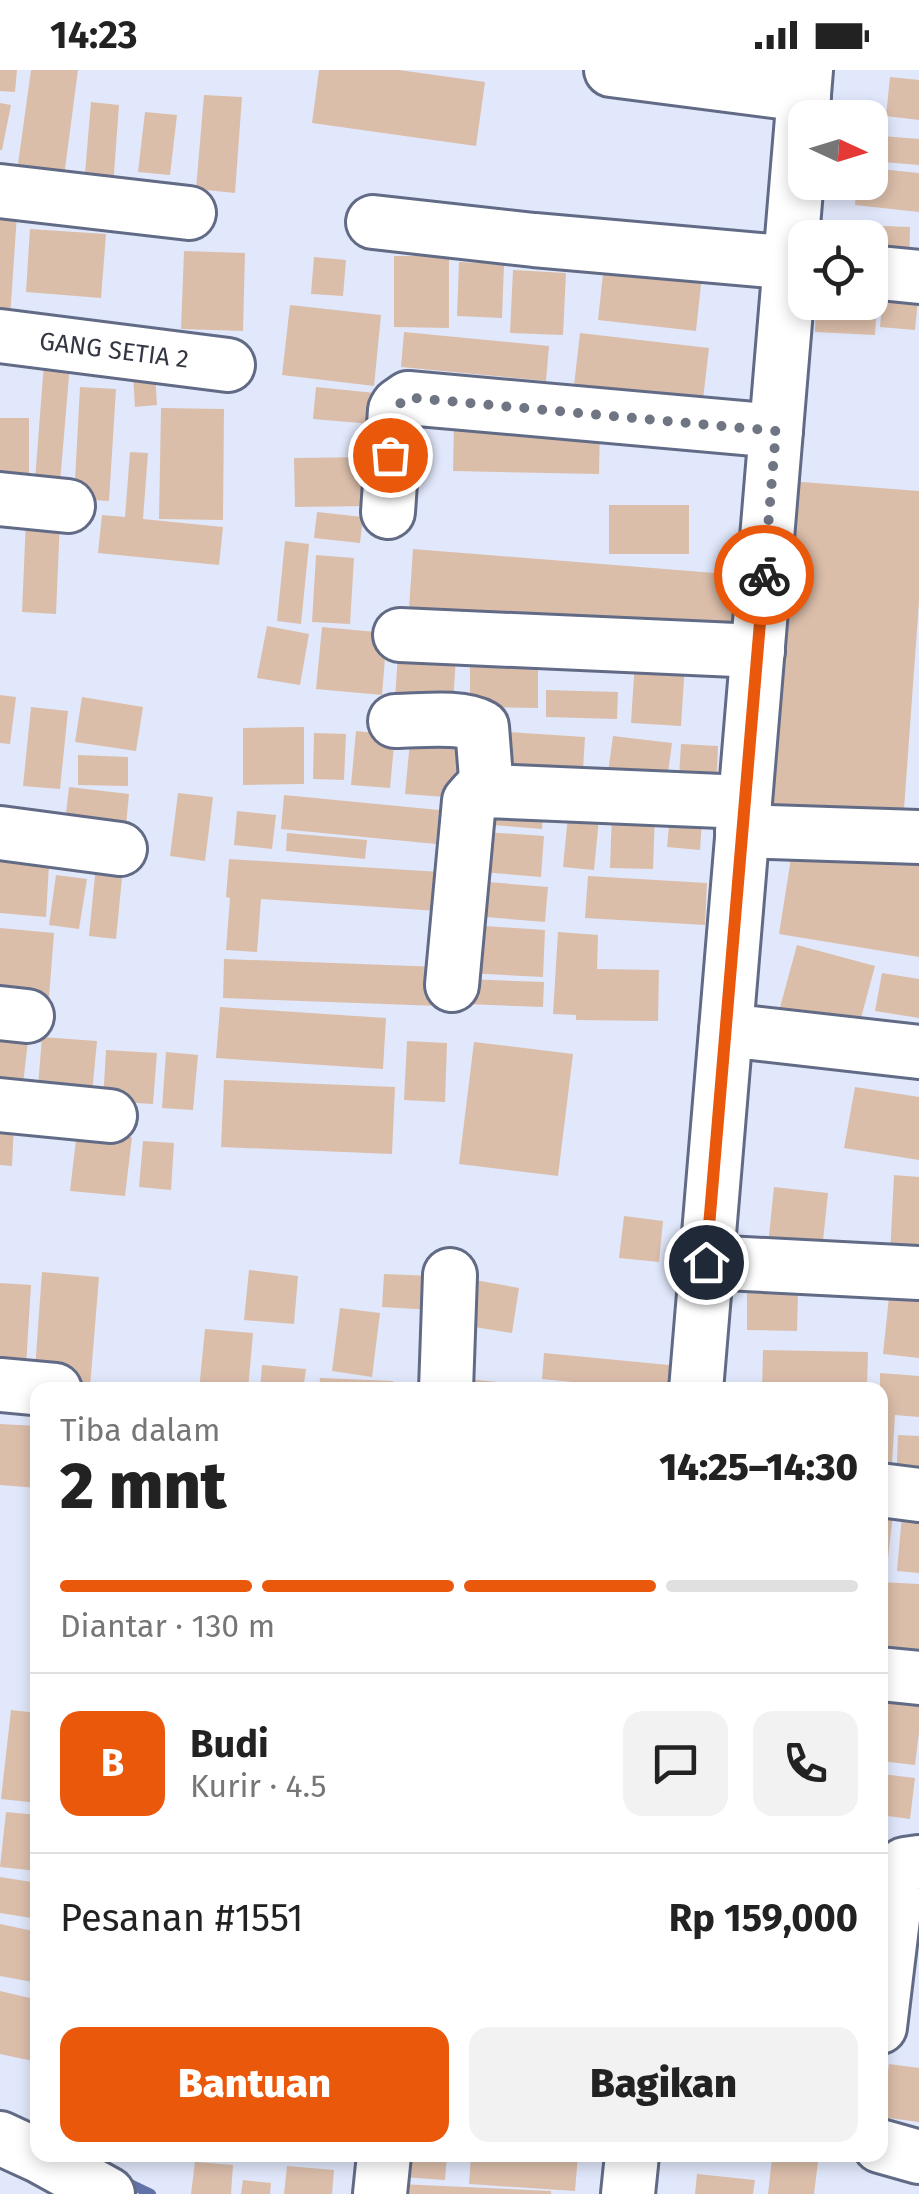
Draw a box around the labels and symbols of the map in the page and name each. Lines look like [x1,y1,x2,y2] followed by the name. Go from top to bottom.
[788,100,888,200] north arrow
[38,326,191,375] street label: GANG SETIA 2
[348,413,433,498] pin
[714,525,814,625] courier
[664,1220,749,1305] pin

